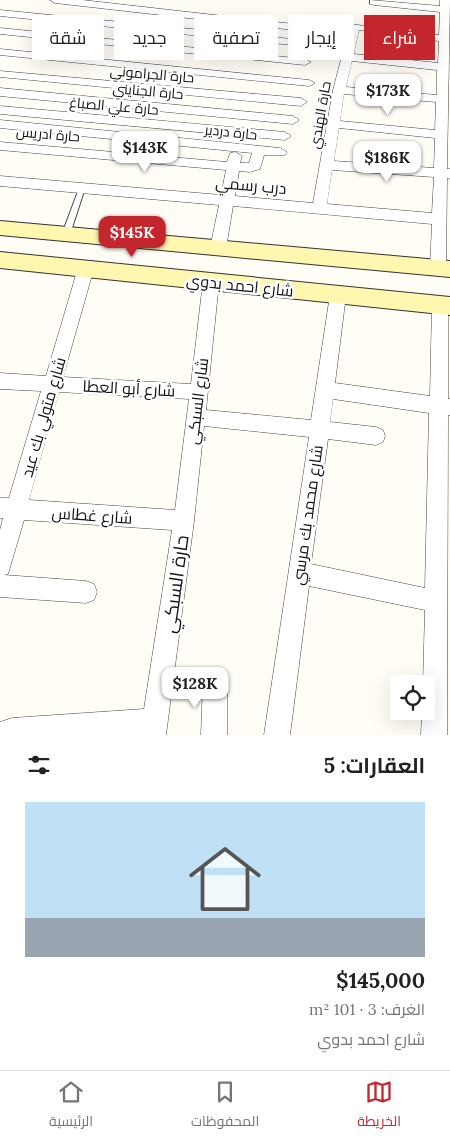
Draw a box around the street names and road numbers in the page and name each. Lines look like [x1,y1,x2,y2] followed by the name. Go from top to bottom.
[109,61,195,90] street label: حارة الجراموني
[112,79,184,106] street label: حارة الجنايني
[305,80,338,151] street label: حارة الهندي
[68,93,159,122] street label: حارة علي الصباغ
[203,120,258,144] street label: حارة دردير
[15,122,81,146] street label: حارة ادريس
[214,172,287,202] street label: درب رسمي
[185,269,295,305] street label: شارع احمد بدوي
[16,355,74,481] street label: شارع متولي بك عيد
[182,357,216,446] street label: شارع السبكي
[82,376,176,402] street label: شارع أبو العطا
[287,444,330,587] street label: شارع محمد بك مرسي
[51,502,133,530] street label: شارع غطاس
[156,533,197,635] street label: حارة السبكي

